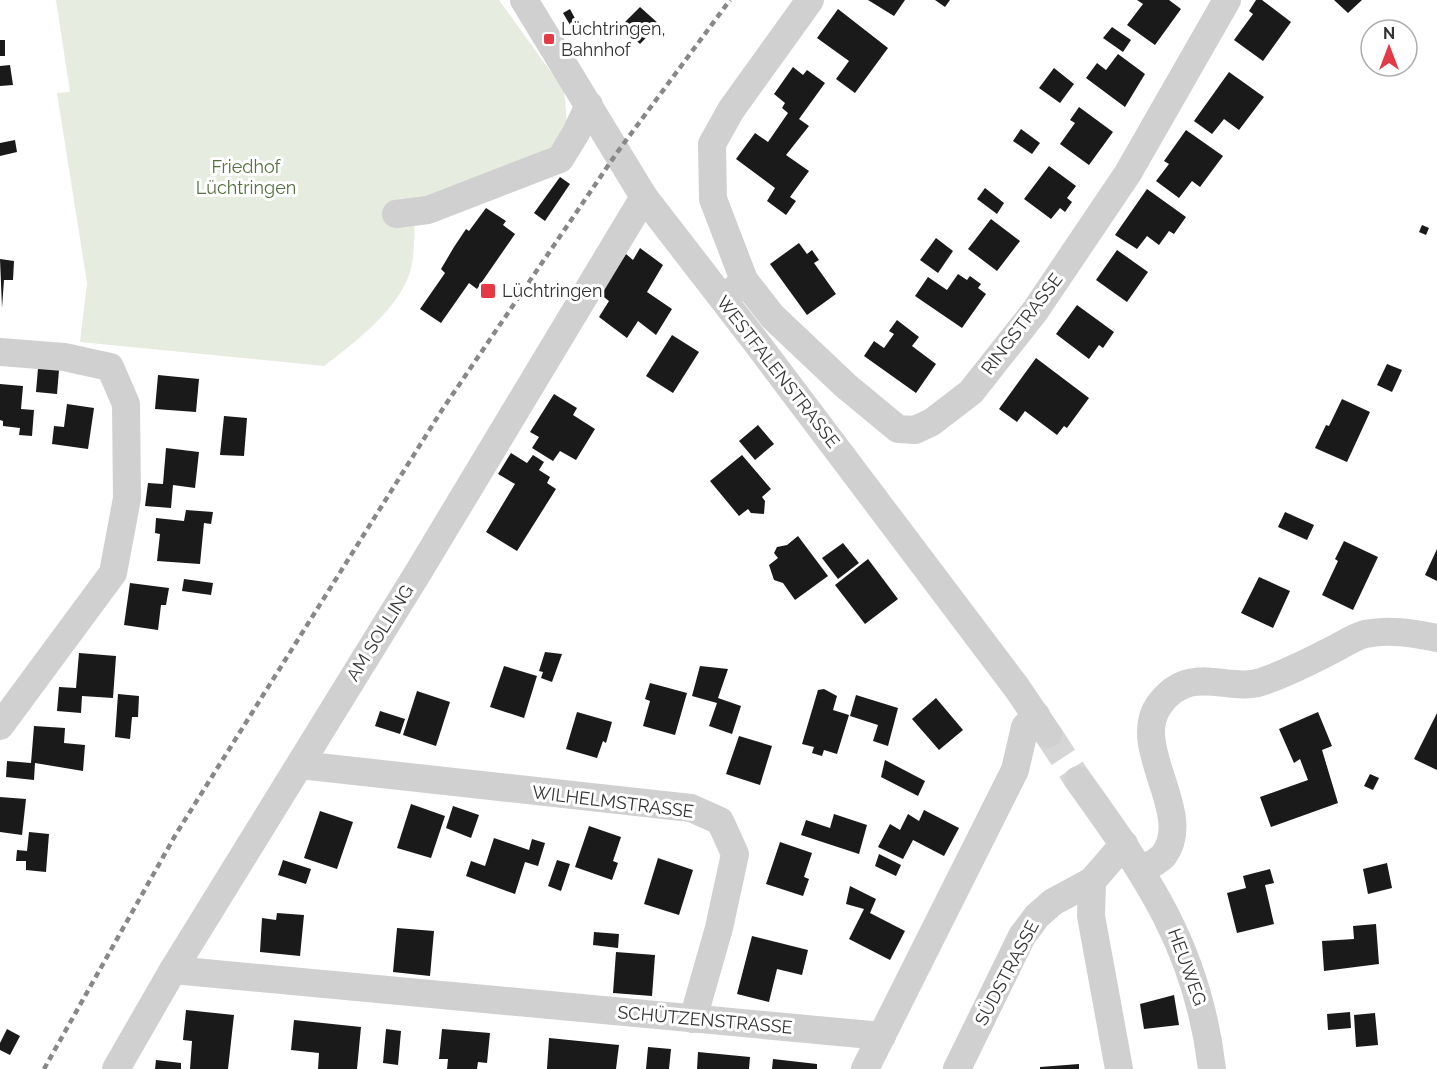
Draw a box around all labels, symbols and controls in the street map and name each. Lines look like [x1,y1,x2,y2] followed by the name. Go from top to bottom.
[561,18,665,60] place label: Lüchtringen, Bahnhof
[1359,18,1419,78] north arrow
[1383,24,1395,43] text: N
[542,32,556,46] marker: Lüchtringen, Bahnhof
[196,156,296,198] park label: Friedhof Lüchtringen
[977,269,1067,378] street label: RINGSTRASSE
[502,280,602,301] place label: Lüchtringen
[479,282,497,300] marker: Lüchtringen
[713,292,844,452] street label: WESTFALENSTRASSE
[342,581,417,685] street label: AM SOLLING
[531,781,695,822] street label: WILHELMSTRASSE
[970,917,1043,1029] street label: SÜDSTRASSE
[1164,926,1211,1008] street label: HEUWEG
[617,1001,793,1038] street label: SCHÜTZENSTRASSE

